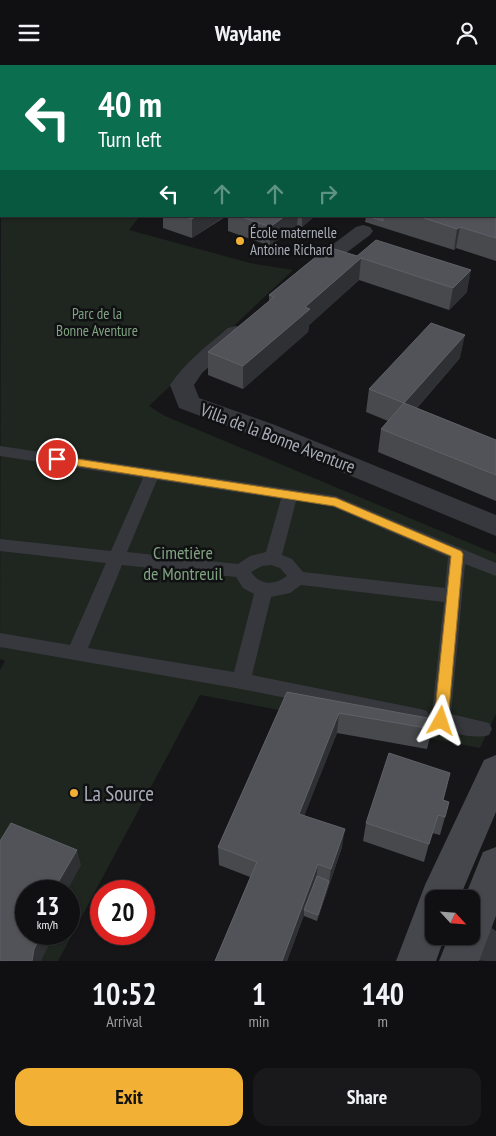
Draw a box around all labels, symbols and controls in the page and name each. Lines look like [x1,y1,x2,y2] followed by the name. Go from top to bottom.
[15,19,43,47] icon: menu
[215,19,281,47] text: Waylane
[453,19,481,47] icon: person
[98,81,162,127] text: 40 m
[15,85,80,150] icon: left
[98,125,162,153] text: Turn left
[155,180,183,208] icon: left
[208,180,236,208] icon: ahead
[261,180,289,208] icon: ahead
[314,180,342,208] icon: right
[250,223,337,259] place label: École maternelle Antoine Richard
[234,235,246,247] marker: École maternelle Antoine Richard
[56,304,138,340] park label: Parc de la Bonne Aventure
[196,397,359,478] street label: Villa de la Bonne Aventure
[36,438,78,480] pin
[43,445,71,473] icon: arrive
[143,541,224,585] park label: Cimetière de Montreuil
[414,694,466,746] position arrow
[84,780,154,807] place label: La Source
[68,787,80,799] marker: La Source
[90,880,155,945] speed limit sign: 20
[36,890,59,922] text: 13
[425,890,480,945] north arrow
[425,890,480,945] map controls
[37,917,58,932] text: km/h
[92,974,157,1013] text: 10:52
[252,974,266,1013] text: 1
[361,974,404,1013] text: 140
[106,1011,142,1031] text: Arrival
[248,1011,269,1031] text: min
[377,1011,388,1031] text: m
[15,1068,243,1126] button: Exit
[253,1068,481,1126] button: Share

